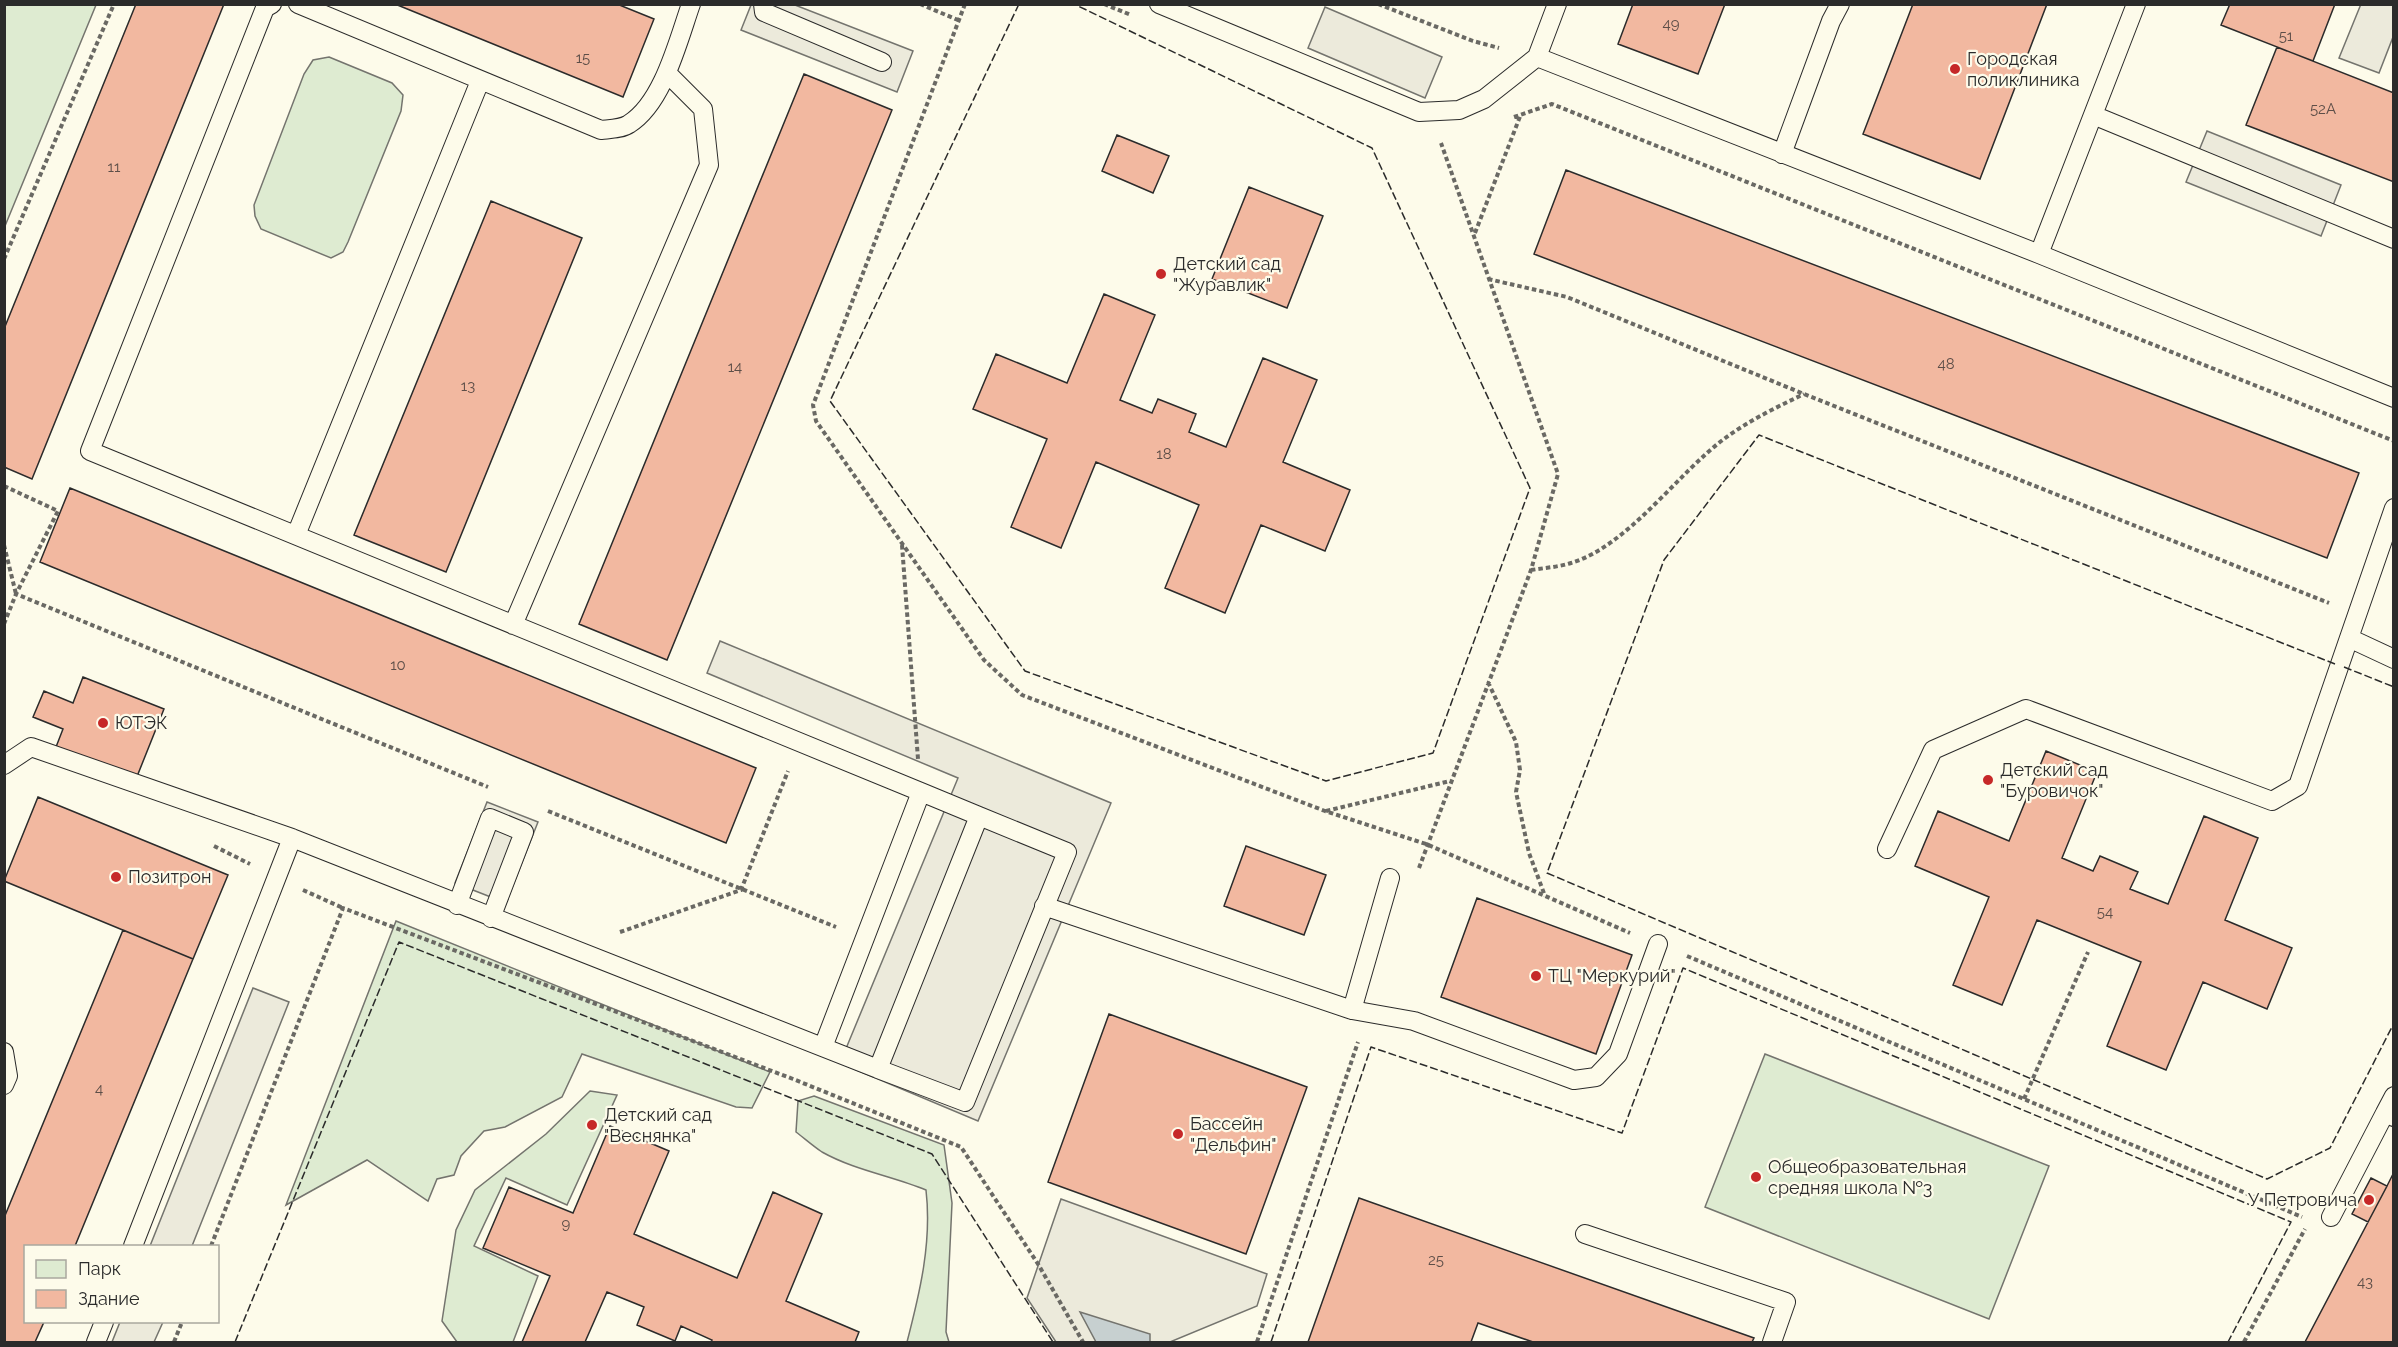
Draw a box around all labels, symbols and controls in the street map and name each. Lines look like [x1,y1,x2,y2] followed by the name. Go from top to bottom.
[1663,15,1680,33] house number: 49
[2279,27,2294,45] house number: 51
[1967,48,2079,90] place label: Городская поликлиника
[576,49,590,67] house number: 15
[1948,62,1962,76] marker: Городская поликлиника
[2310,100,2336,118] house number: 52А
[108,158,121,176] house number: 11
[1173,253,1281,295] place label: Детский сад "Журавлик"
[1154,267,1168,281] marker: Детский сад "Журавлик"
[1937,355,1955,373] house number: 48
[728,358,742,376] house number: 14
[461,377,475,395] house number: 13
[1156,445,1172,463] house number: 18
[390,656,406,674] house number: 10
[115,712,167,733] place label: ЮТЭК
[96,716,110,730] marker: ЮТЭК
[2000,759,2108,801] place label: Детский сад "Буровичок"
[1981,773,1995,787] marker: Детский сад "Буровичок"
[128,866,211,887] place label: Позитрон
[109,870,123,884] marker: Позитрон
[2097,903,2113,921] house number: 54
[1548,965,1676,986] place label: ТЦ "Меркурий"
[1529,969,1543,983] marker: ТЦ "Меркурий"
[95,1080,103,1098] house number: 4
[604,1104,712,1146] place label: Детский сад "Веснянка"
[1190,1113,1276,1155] place label: Бассейн "Дельфин"
[585,1118,599,1132] marker: Детский сад "Веснянка"
[1171,1127,1185,1141] marker: Бассейн "Дельфин"
[1768,1156,1967,1198] place label: Общеобразовательная средняя школа №3
[1749,1170,1763,1184] marker: Общеобразовательная средняя школа №3
[2248,1189,2357,1210] place label: У Петровича
[2362,1193,2376,1207] marker: У Петровича
[562,1215,571,1233] house number: 9
[24,1245,219,1323] legend
[1428,1251,1444,1269] house number: 25
[78,1258,121,1279] text: Парк
[2357,1273,2373,1291] house number: 43
[78,1288,140,1309] text: Здание

